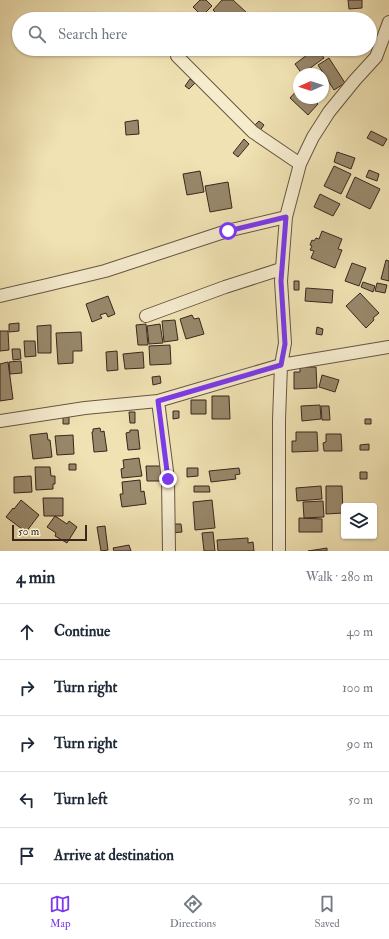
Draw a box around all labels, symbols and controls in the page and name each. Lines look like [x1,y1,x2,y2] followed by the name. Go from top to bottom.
[12,12,377,56] search box
[26,23,48,45] icon: search
[58,25,127,44] text: Search here
[293,68,329,104] north arrow
[219,222,237,240] route start
[159,470,177,488] route end
[341,503,377,539] map controls
[341,503,377,539] button: layers
[12,523,87,542] scale bar
[18,525,39,538] text: 50 m
[16,567,55,588] text: 4 min
[306,569,373,585] text: Walk · 280 m
[16,621,38,643] icon: ahead
[54,622,110,641] text: Continue
[347,624,373,640] text: 40 m
[16,677,38,699] icon: right
[54,678,117,697] text: Turn right
[342,680,373,696] text: 100 m
[16,733,38,755] icon: right
[54,734,117,753] text: Turn right
[347,736,373,752] text: 90 m
[16,789,38,811] icon: left
[54,790,108,809] text: Turn left
[348,792,373,808] text: 50 m
[16,845,38,867] icon: arrive
[54,846,174,865] text: Arrive at destination
[49,893,71,930] tab: Map
[170,893,216,930] tab: Directions
[315,893,340,930] tab: Saved

